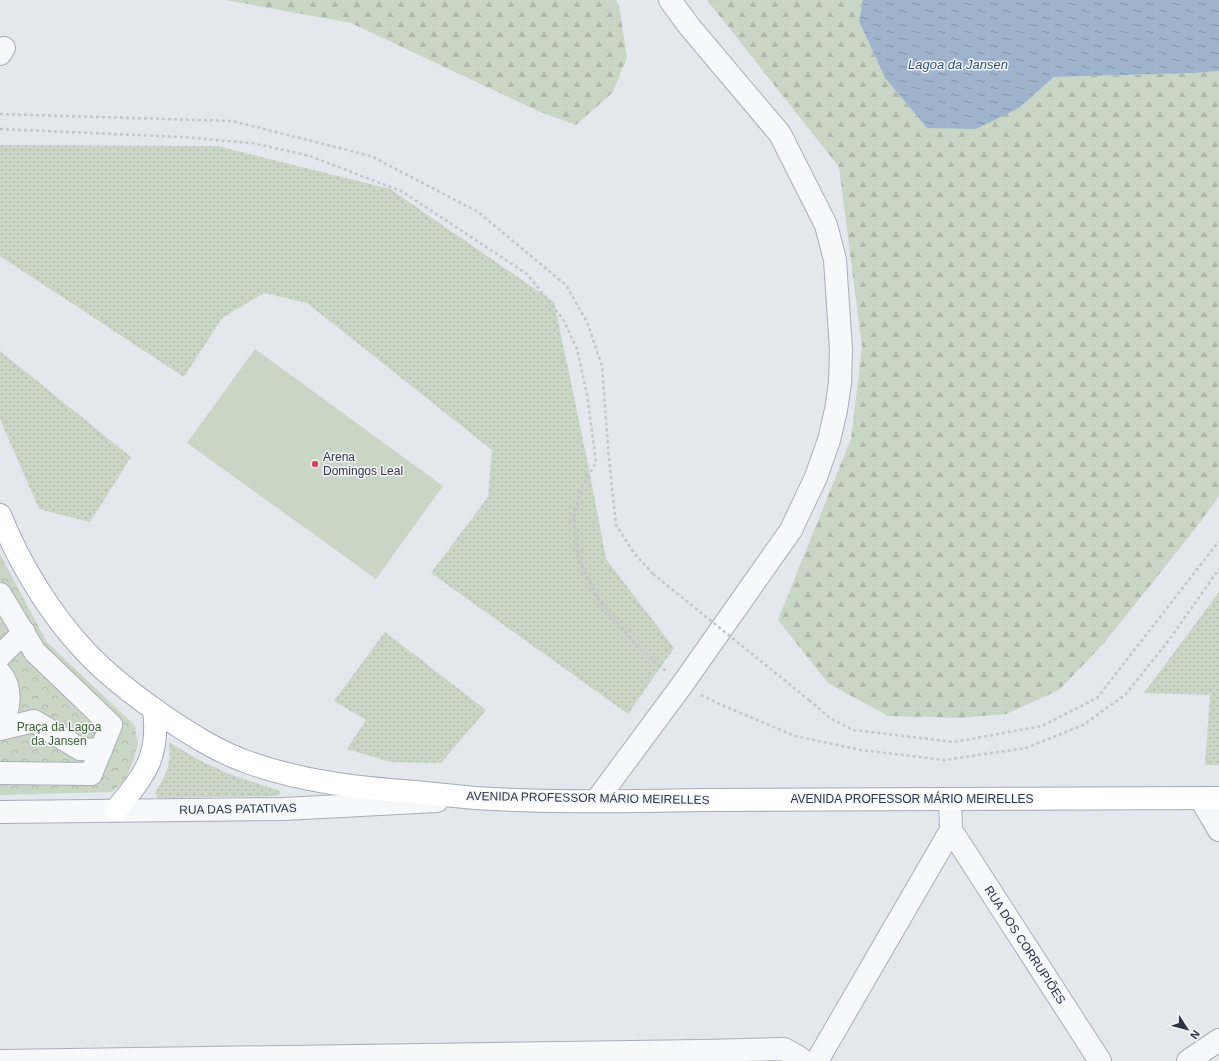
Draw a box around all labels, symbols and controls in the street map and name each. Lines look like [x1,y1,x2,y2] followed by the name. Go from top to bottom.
[908,57,1008,72] water label: Lagoa da Jansen
[323,450,403,478] place label: Arena Domingos Leal
[310,459,320,469] marker: Arena Domingos Leal
[17,720,102,748] park label: Praça da Lagoa da Jansen
[466,788,710,807] street label: AVENIDA PROFESSOR MÁRIO MEIRELLES
[790,791,1034,806] street label: AVENIDA PROFESSOR MÁRIO MEIRELLES
[179,801,297,817] street label: RUA DAS PATATIVAS
[982,883,1069,1007] street label: RUA DOS CORRUPIÕES
[1167,1009,1207,1049] north arrow
[1188,1028,1202,1042] text: N

